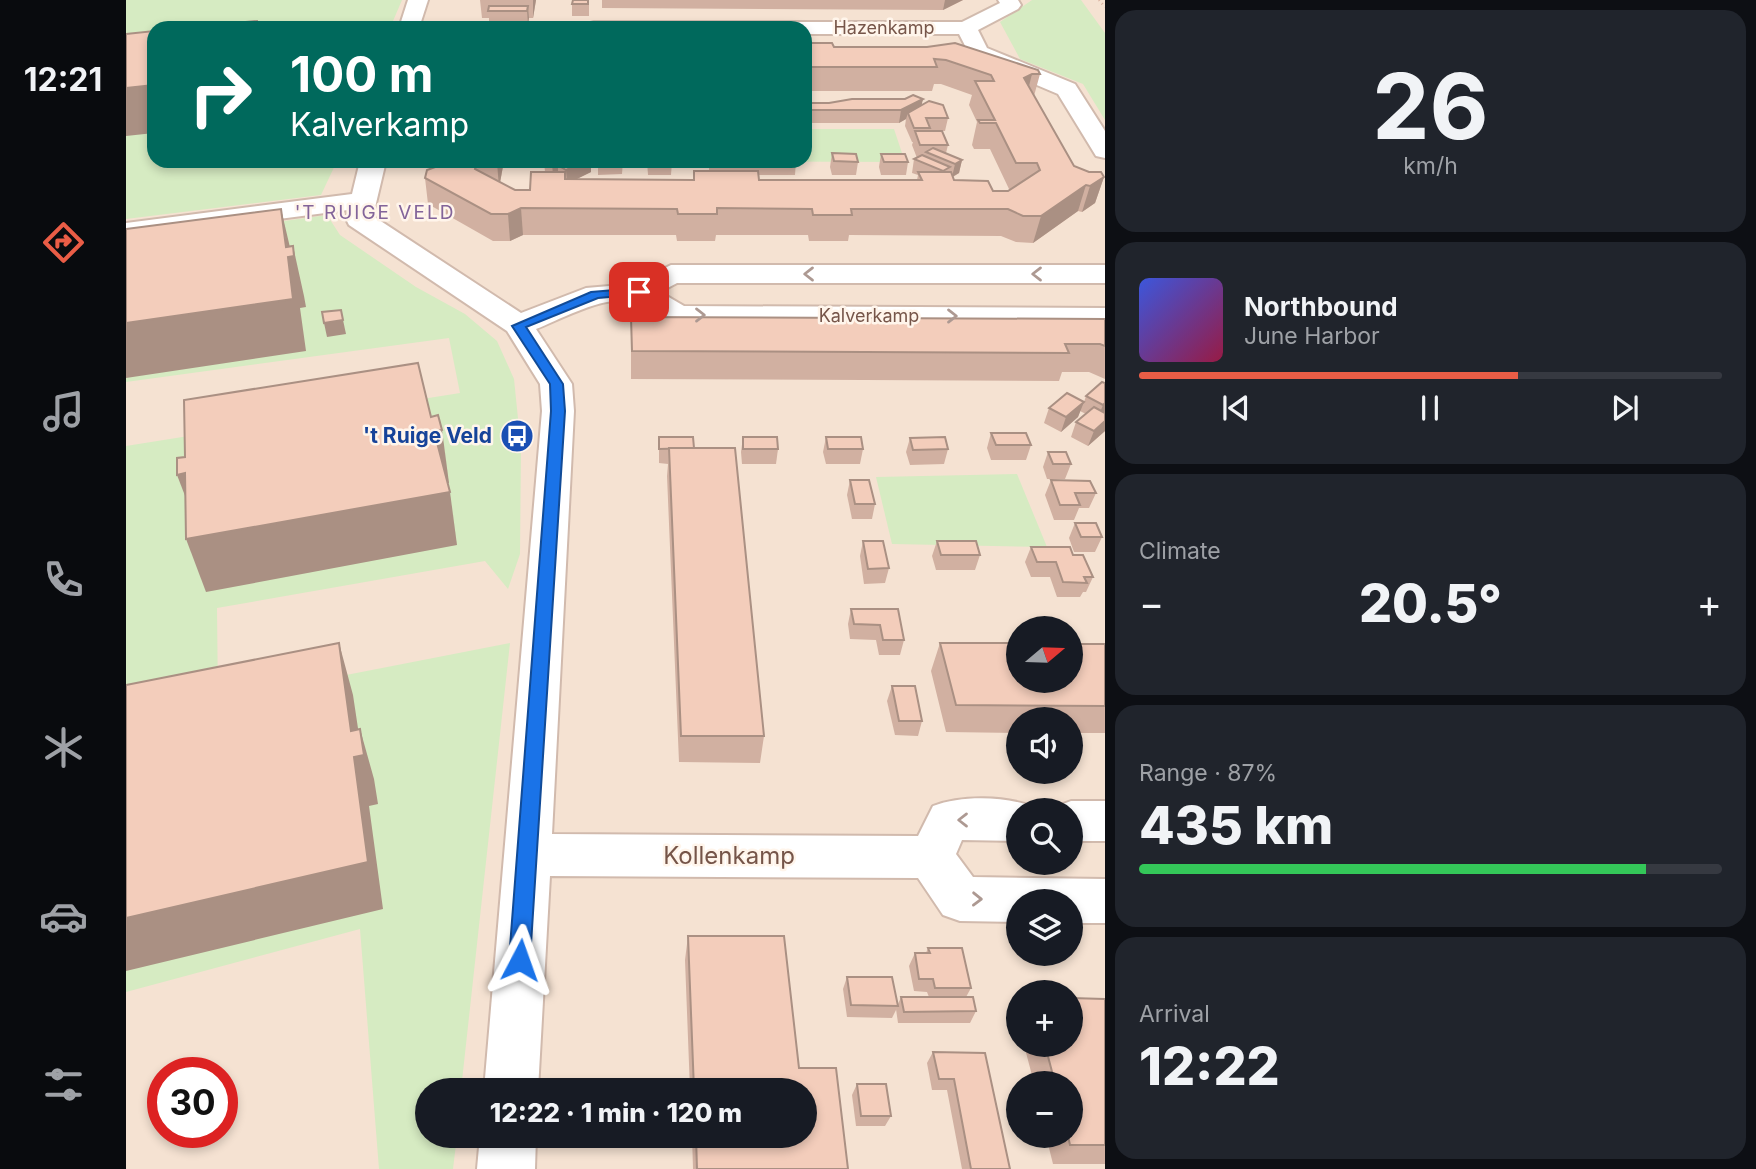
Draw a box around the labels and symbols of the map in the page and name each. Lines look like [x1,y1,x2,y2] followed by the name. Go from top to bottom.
[833,17,935,38] street label: Hazenkamp
[295,201,455,224] district label: 'T RUIGE VELD
[609,262,669,322] pin
[804,266,814,282] one-way arrow
[1031,266,1042,282] one-way arrow
[819,305,919,326] street label: Kalverkamp
[696,307,706,323] one-way arrow
[947,308,958,324] one-way arrow
[498,417,536,455] bus stop icon: 't Ruige Veld
[363,423,492,448] place label: 't Ruige Veld
[1006,616,1083,693] north arrow
[957,812,968,828] one-way arrow
[663,841,795,870] street label: Kollenkamp
[973,891,983,907] one-way arrow
[483,923,557,997] position arrow
[147,1057,238,1148] speed limit sign: 30

